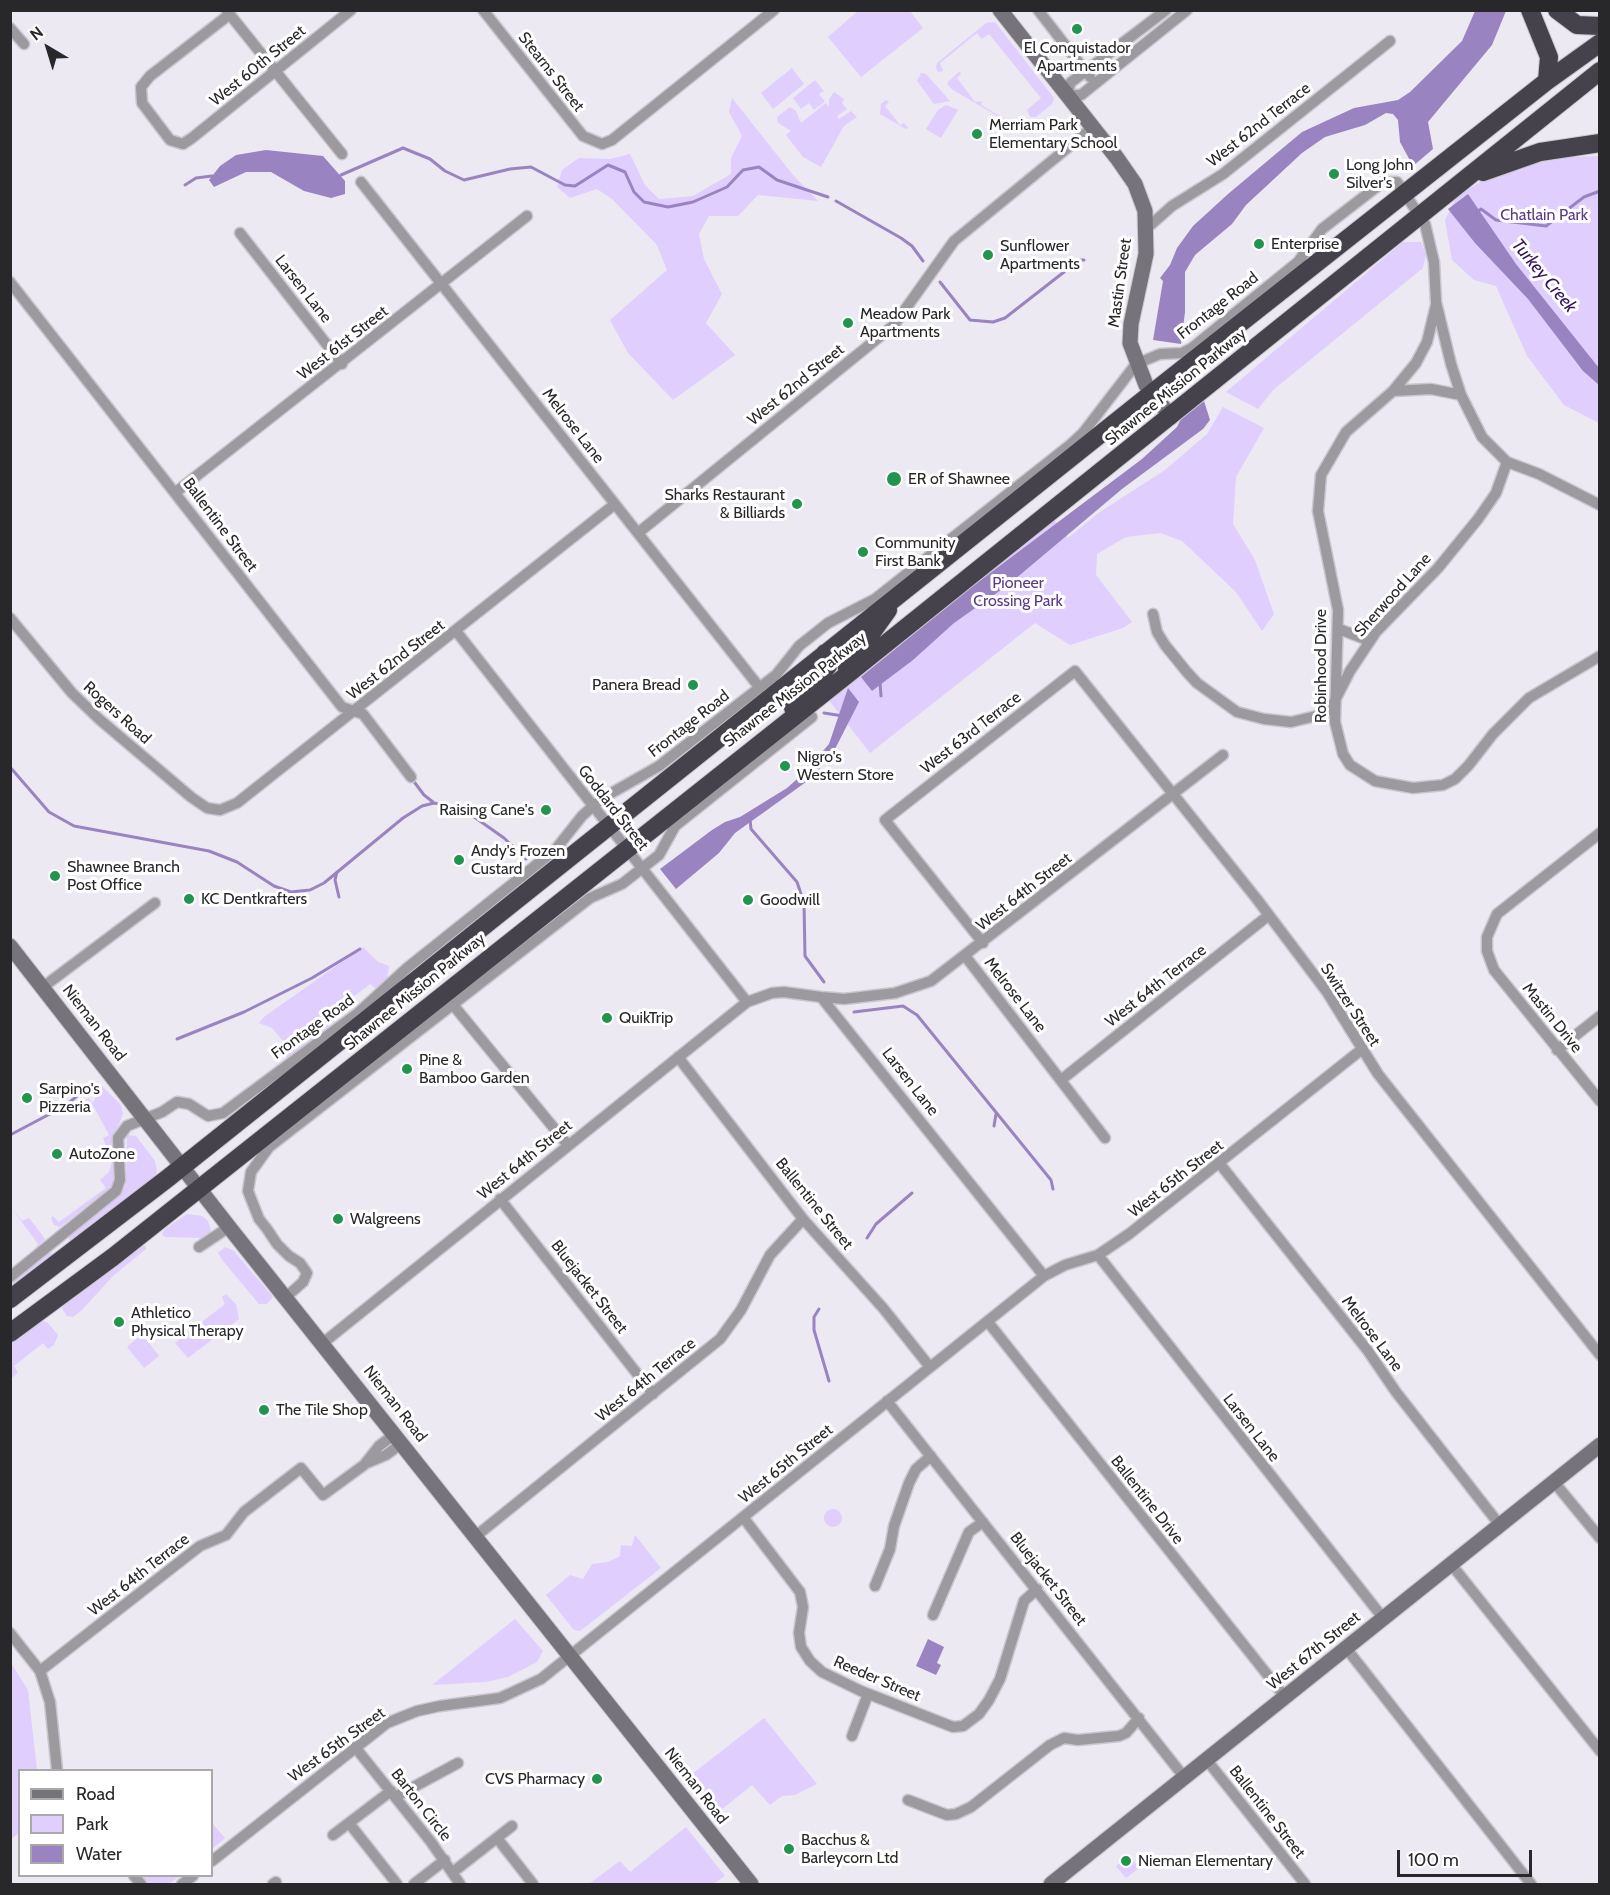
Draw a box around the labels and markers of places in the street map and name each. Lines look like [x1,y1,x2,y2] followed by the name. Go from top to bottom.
[1070,22,1084,36] marker: El Conquistador Apartments
[1024,38,1130,76] place label: El Conquistador Apartments
[989,115,1117,153] place label: Merriam Park Elementary School
[970,127,984,141] marker: Merriam Park Elementary School
[1346,155,1413,193] place label: Long John Silver's
[1327,167,1341,181] marker: Long John Silver's
[1271,234,1339,254] place label: Enterprise
[1000,236,1080,274] place label: Sunflower Apartments
[1252,237,1266,251] marker: Enterprise
[981,248,995,262] marker: Sunflower Apartments
[860,304,950,342] place label: Meadow Park Apartments
[841,316,855,330] marker: Meadow Park Apartments
[908,469,1010,489] place label: ER of Shawnee
[885,470,903,488] marker: ER of Shawnee
[665,485,785,523] place label: Sharks Restaurant & Billiards
[790,497,804,511] marker: Sharks Restaurant & Billiards
[875,533,956,571] place label: Community First Bank
[856,545,870,559] marker: Community First Bank
[592,675,681,695] place label: Panera Bread
[686,678,700,692] marker: Panera Bread
[797,747,894,785] place label: Nigro's Western Store
[778,759,792,773] marker: Nigro's Western Store
[439,800,534,820] place label: Raising Cane's
[539,803,553,817] marker: Raising Cane's
[471,841,565,879] place label: Andy's Frozen Custard
[452,853,466,867] marker: Andy's Frozen Custard
[67,857,180,895] place label: Shawnee Branch Post Office
[48,869,62,883] marker: Shawnee Branch Post Office
[201,889,307,909] place label: KC Dentkrafters
[760,890,820,910] place label: Goodwill
[182,892,196,906] marker: KC Dentkrafters
[741,893,755,907] marker: Goodwill
[619,1008,673,1028] place label: QuikTrip
[600,1011,614,1025] marker: QuikTrip
[419,1050,530,1088] place label: Pine & Bamboo Garden
[400,1062,414,1076] marker: Pine & Bamboo Garden
[39,1079,100,1117] place label: Sarpino's Pizzeria
[20,1091,34,1105] marker: Sarpino's Pizzeria
[69,1144,135,1164] place label: AutoZone
[50,1147,64,1161] marker: AutoZone
[350,1209,421,1229] place label: Walgreens
[331,1212,345,1226] marker: Walgreens
[131,1303,244,1341] place label: Athletico Physical Therapy
[112,1315,126,1329] marker: Athletico Physical Therapy
[276,1400,368,1420] place label: The Tile Shop
[257,1403,271,1417] marker: The Tile Shop
[485,1769,585,1789] place label: CVS Pharmacy
[590,1772,604,1786] marker: CVS Pharmacy
[801,1830,898,1868] place label: Bacchus & Barleycorn Ltd
[782,1842,796,1856] marker: Bacchus & Barleycorn Ltd
[1138,1851,1273,1871] place label: Nieman Elementary
[1119,1854,1133,1868] marker: Nieman Elementary

